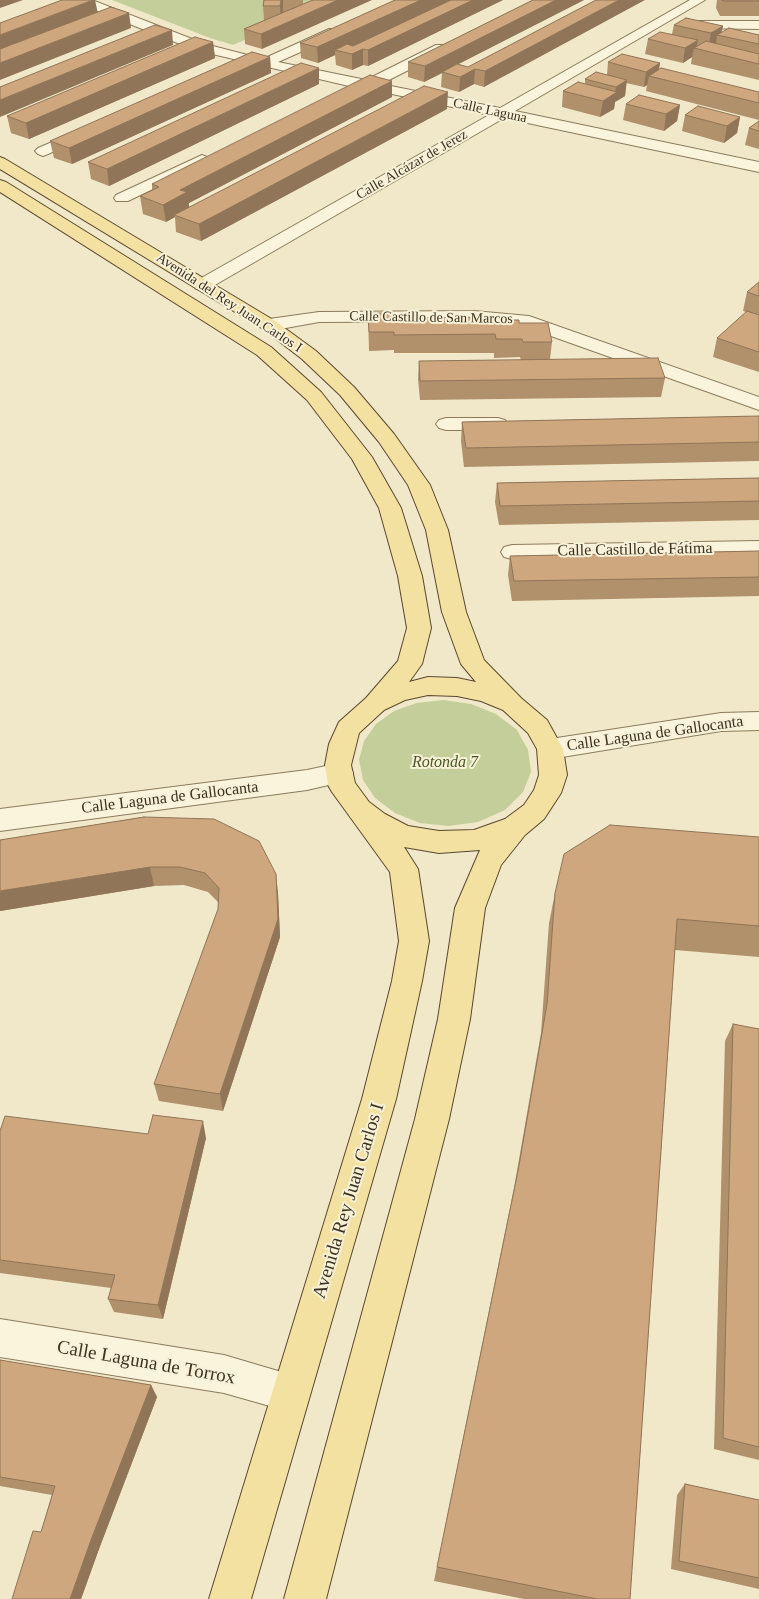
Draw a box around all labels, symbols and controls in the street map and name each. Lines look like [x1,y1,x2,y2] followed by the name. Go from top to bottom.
[452,95,528,127] street label: Calle Laguna
[353,126,471,204] street label: Calle Alcázar de Jerez
[153,250,305,356] street label: Avenida del Rey Juan Carlos I
[349,308,513,328] street label: Calle Castillo de San Marcos
[557,539,713,561] street label: Calle Castillo de Fátima
[565,712,745,756] street label: Calle Laguna de Gallocanta
[412,753,478,773] park label: Rotonda 7
[80,778,260,818] street label: Calle Laguna de Gallocanta
[308,1100,390,1302] street label: Avenida Rey Juan Carlos I
[55,1336,237,1390] street label: Calle Laguna de Torrox

